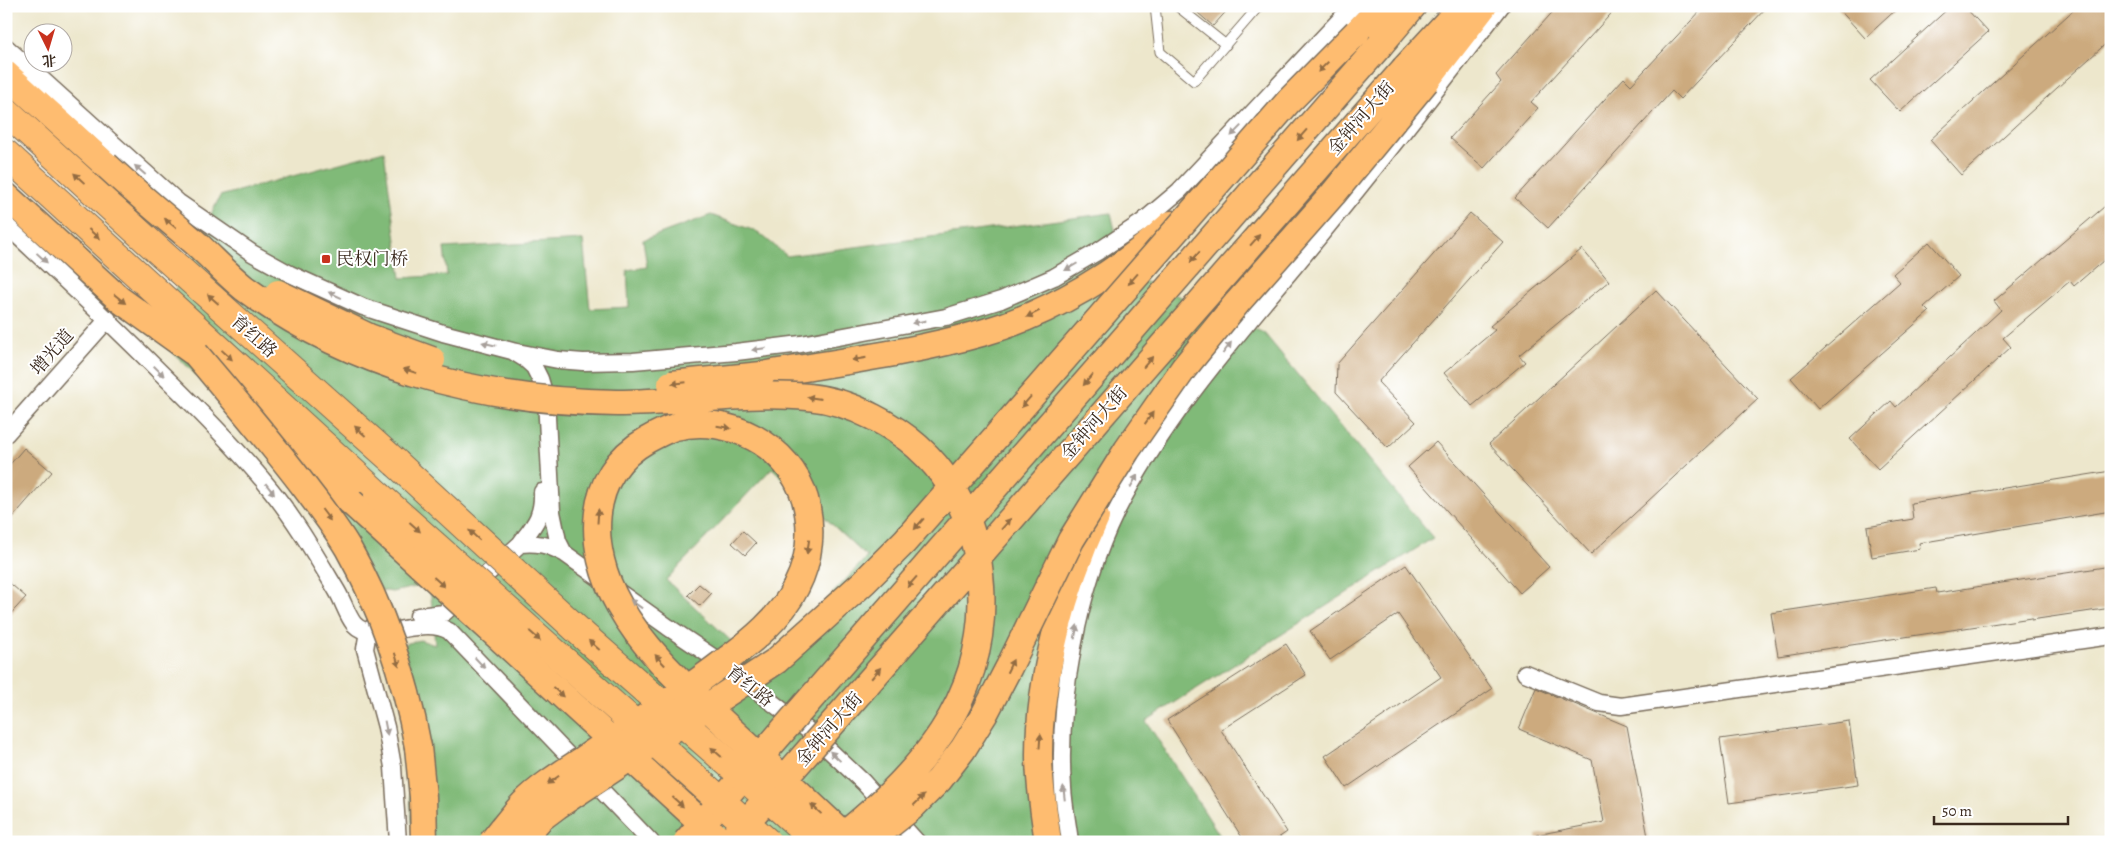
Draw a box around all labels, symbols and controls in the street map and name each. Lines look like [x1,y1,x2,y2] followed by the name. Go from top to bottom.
[22,22,72,72] north arrow
[41,50,57,71] text: 北
[1317,60,1329,72] one-way arrow
[1322,76,1400,160] street label: 金钟河大街
[1230,125,1242,137] one-way arrow
[1296,128,1307,141] one-way arrow
[134,165,146,176] one-way arrow
[74,172,86,184] one-way arrow
[165,217,177,229] one-way arrow
[88,228,100,240] one-way arrow
[1249,234,1260,247] one-way arrow
[336,247,408,271] place label: 民权门桥
[1189,251,1201,263] one-way arrow
[36,252,48,264] one-way arrow
[320,253,332,265] marker: 民权门桥
[1065,263,1078,272] one-way arrow
[1127,273,1139,285] one-way arrow
[328,290,342,298] one-way arrow
[207,293,219,305] one-way arrow
[113,294,127,304] one-way arrow
[226,309,282,363] street label: 育红路
[1026,310,1040,318] one-way arrow
[912,318,927,326] one-way arrow
[25,324,79,380] street label: 增光道
[482,340,497,348] one-way arrow
[1222,341,1232,355] one-way arrow
[751,345,767,353] one-way arrow
[220,349,232,361] one-way arrow
[851,355,867,363] one-way arrow
[1142,356,1153,369] one-way arrow
[153,365,165,377] one-way arrow
[402,367,417,375] one-way arrow
[1083,374,1094,386] one-way arrow
[670,379,686,387] one-way arrow
[1055,381,1133,465] street label: 金钟河大街
[806,394,822,402] one-way arrow
[1021,395,1032,408] one-way arrow
[1144,412,1154,425] one-way arrow
[716,424,732,432] one-way arrow
[353,425,366,436] one-way arrow
[1129,474,1138,487] one-way arrow
[265,482,276,495] one-way arrow
[320,508,331,521] one-way arrow
[594,508,602,524] one-way arrow
[914,518,925,531] one-way arrow
[1000,518,1011,530] one-way arrow
[408,522,421,533] one-way arrow
[468,529,480,541] one-way arrow
[804,539,812,555] one-way arrow
[907,575,918,588] one-way arrow
[432,576,444,588] one-way arrow
[630,599,643,610] one-way arrow
[1073,624,1081,640] one-way arrow
[529,630,541,642] one-way arrow
[587,639,600,650] one-way arrow
[394,653,402,668] one-way arrow
[654,655,666,667] one-way arrow
[474,657,486,669] one-way arrow
[1006,659,1014,673] one-way arrow
[721,660,779,712] street label: 育红路
[871,667,882,680] one-way arrow
[552,686,564,698] one-way arrow
[790,687,868,771] street label: 金钟河大街
[382,720,390,735] one-way arrow
[1036,733,1044,749] one-way arrow
[710,746,723,757] one-way arrow
[829,750,841,762] one-way arrow
[546,775,560,785] one-way arrow
[1060,785,1068,801] one-way arrow
[1934,793,2068,825] scale bar
[913,794,925,806] one-way arrow
[672,796,684,808] one-way arrow
[1942,801,1972,821] text: 50 m
[810,803,822,815] one-way arrow

